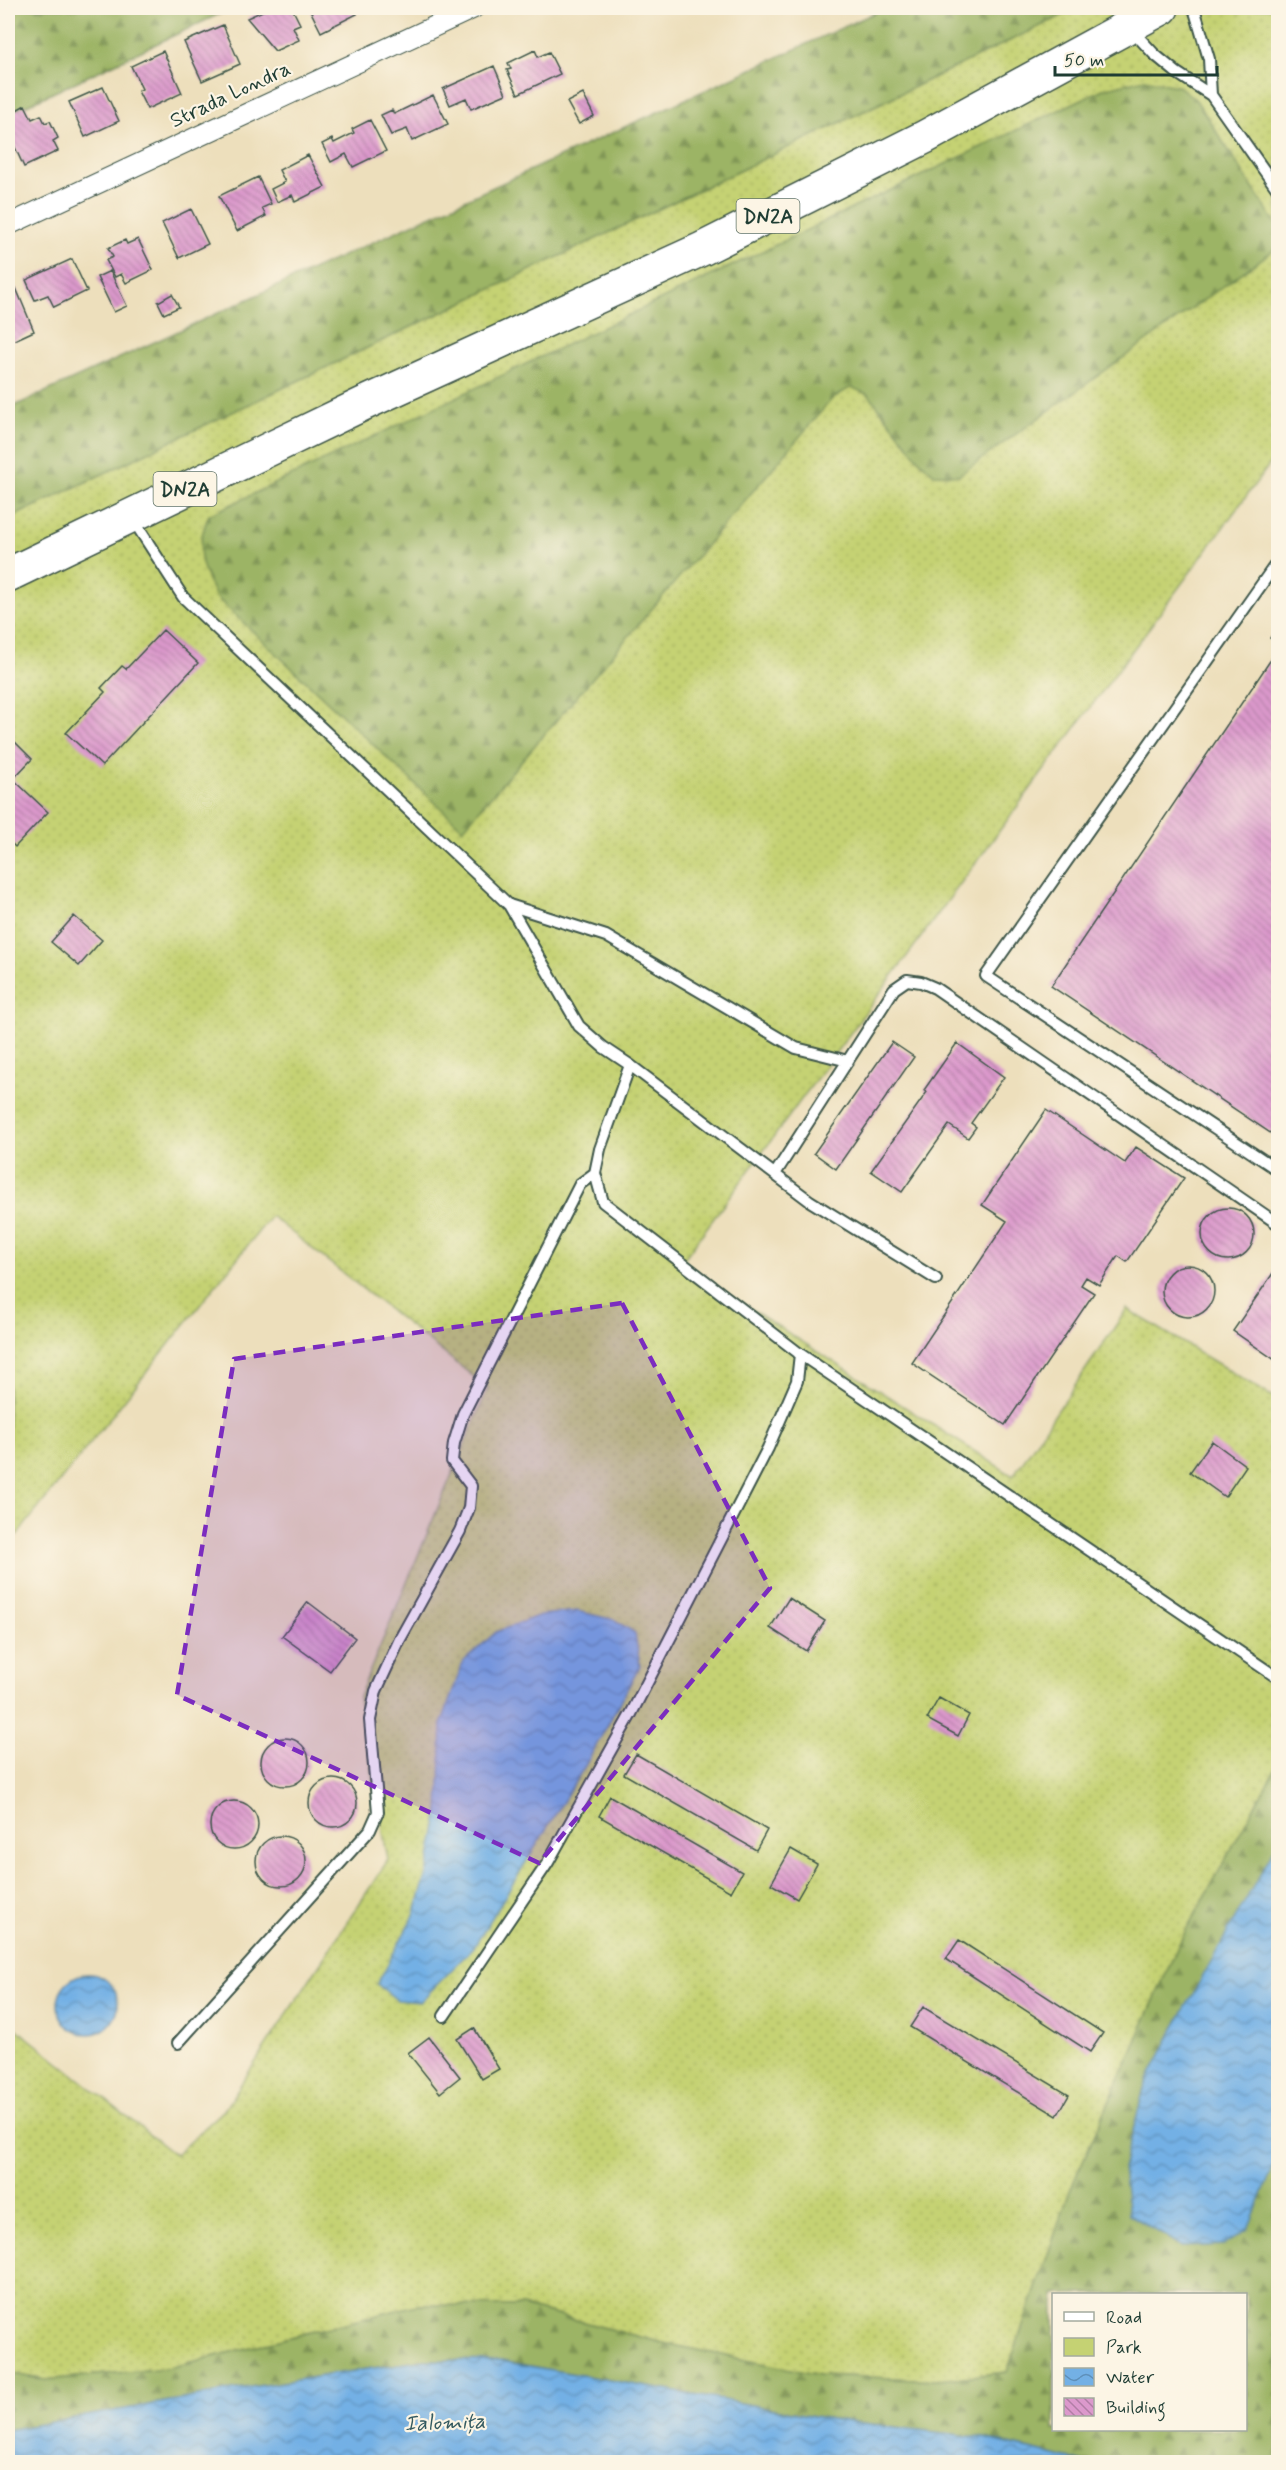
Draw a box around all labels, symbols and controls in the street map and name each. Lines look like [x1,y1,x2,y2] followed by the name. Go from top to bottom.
[1055,39,1217,77] scale bar
[1064,49,1104,73] text: 50 m
[165,55,295,135] street label: Strada Londra
[736,199,800,233] road number: DN2A
[154,472,216,506] road number: DN2A
[1052,2293,1247,2431] legend
[1106,2306,1142,2330] text: Road
[1106,2336,1142,2360] text: Park
[1106,2366,1155,2390] text: Water
[1106,2396,1166,2422] text: Building
[404,2408,486,2438] water label: Ialomița

